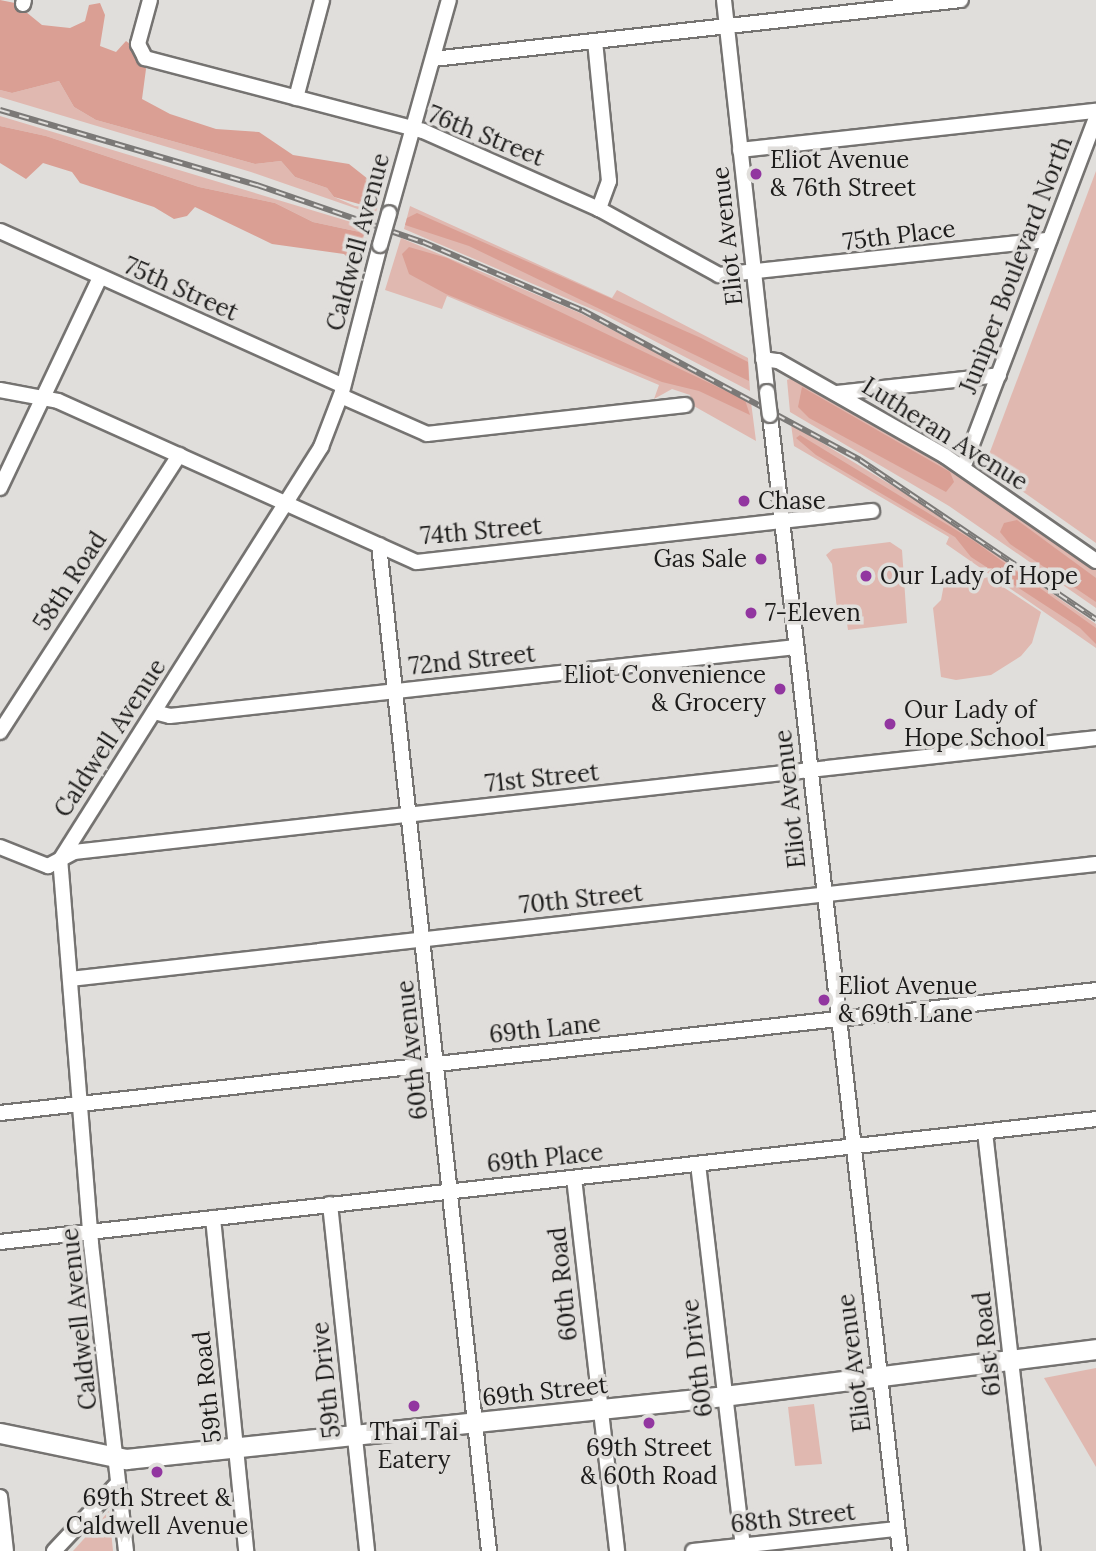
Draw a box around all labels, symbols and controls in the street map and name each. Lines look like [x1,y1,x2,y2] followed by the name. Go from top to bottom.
[424,100,548,172] street label: 76th Street
[954,132,1078,398] street label: Juniper Boulevard North
[770,146,916,202] place label: Eliot Avenue & 76th Street
[320,150,396,334] street label: Caldwell Avenue
[705,165,749,307] street label: Eliot Avenue
[748,166,764,182] marker: Eliot Avenue & 76th Street
[841,214,957,256] street label: 75th Place
[119,251,243,327] street label: 75th Street
[857,371,1033,497] street label: Lutheran Avenue
[758,487,826,515] place label: Chase
[736,493,752,509] marker: Chase
[419,511,543,551] street label: 74th Street
[27,526,113,636] street label: 58th Road
[653,545,747,573] place label: Gas Sale
[753,551,769,567] marker: Gas Sale
[880,562,1078,590] place label: Our Lady of Hope
[858,568,874,584] marker: Our Lady of Hope
[765,599,861,627] place label: 7-Eleven
[743,605,759,621] marker: 7-Eleven
[407,639,537,681] street label: 72nd Street
[48,654,172,822] street label: Caldwell Avenue
[564,661,766,717] place label: Eliot Convenience & Grocery
[772,681,788,697] marker: Eliot Convenience & Grocery
[904,696,1045,752] place label: Our Lady of Hope School
[882,716,898,732] marker: Our Lady of Hope School
[768,728,812,870] street label: Eliot Avenue
[484,758,600,798] street label: 71st Street
[518,878,644,920] street label: 70th Street
[838,972,977,1028] place label: Eliot Avenue & 69th Lane
[390,979,434,1121] street label: 60th Avenue
[816,992,832,1008] marker: Eliot Avenue & 69th Lane
[488,1009,602,1049] street label: 69th Lane
[485,1138,605,1178] street label: 69th Place
[543,1226,583,1342] street label: 60th Road
[55,1227,103,1411] street label: Caldwell Avenue
[967,1290,1007,1398] street label: 61st Road
[831,1292,877,1434] street label: Eliot Avenue
[675,1297,719,1419] street label: 60th Drive
[306,1320,346,1440] street label: 59th Drive
[187,1329,227,1445] street label: 59th Road
[481,1370,609,1412] street label: 69th Street
[406,1398,422,1414] marker: Thai Tai Eatery
[641,1415,657,1431] marker: 69th Street & 60th Road
[369,1418,459,1474] place label: Thai Tai Eatery
[580,1434,718,1490] place label: 69th Street & 60th Road
[149,1464,165,1480] marker: 69th Street & Caldwell Avenue
[66,1484,248,1540] place label: 69th Street & Caldwell Avenue
[729,1497,857,1539] street label: 68th Street

